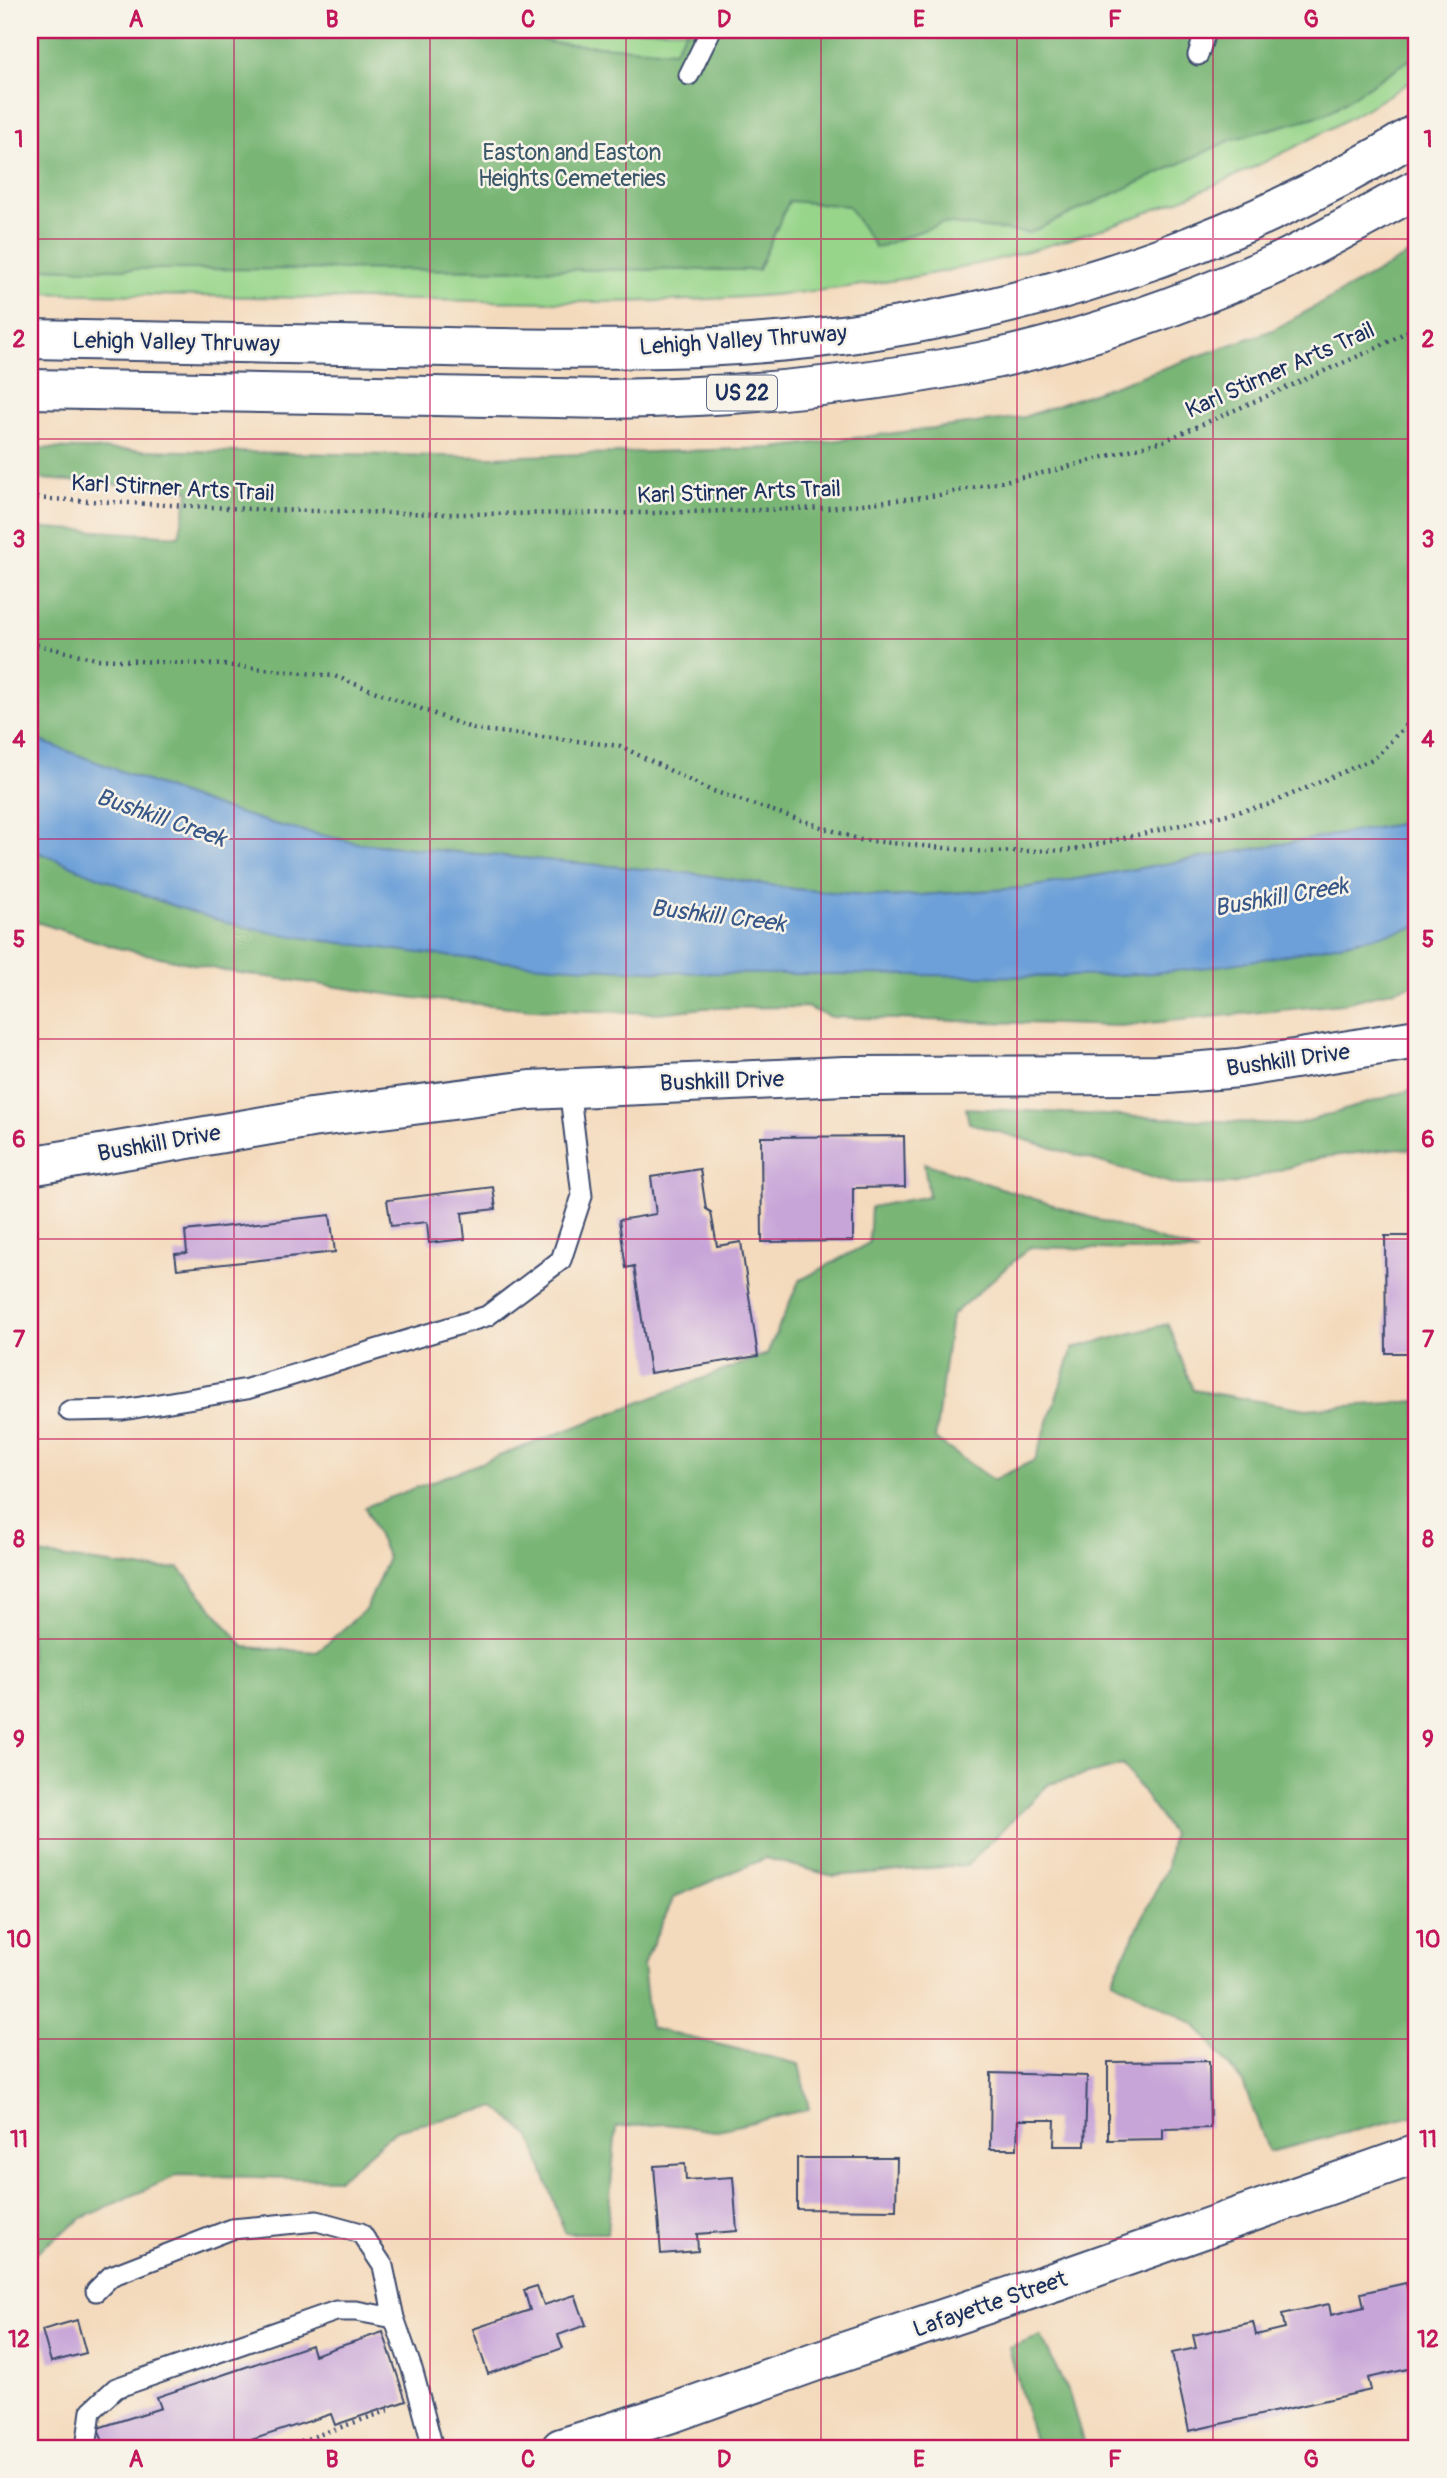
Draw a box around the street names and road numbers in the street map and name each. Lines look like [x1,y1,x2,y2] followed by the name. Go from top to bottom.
[1181,315,1379,425] street label: Karl Stirner Arts Trail
[638,318,848,362] street label: Lehigh Valley Thruway
[72,326,280,358] street label: Lehigh Valley Thruway
[707,376,777,410] road number: US 22
[70,468,276,508] street label: Karl Stirner Arts Trail
[637,474,841,510] street label: Karl Stirner Arts Trail
[1224,1037,1352,1083] street label: Bushkill Drive
[659,1064,785,1098] street label: Bushkill Drive
[95,1118,223,1168] street label: Bushkill Drive
[909,2264,1072,2344] street label: Lafayette Street

